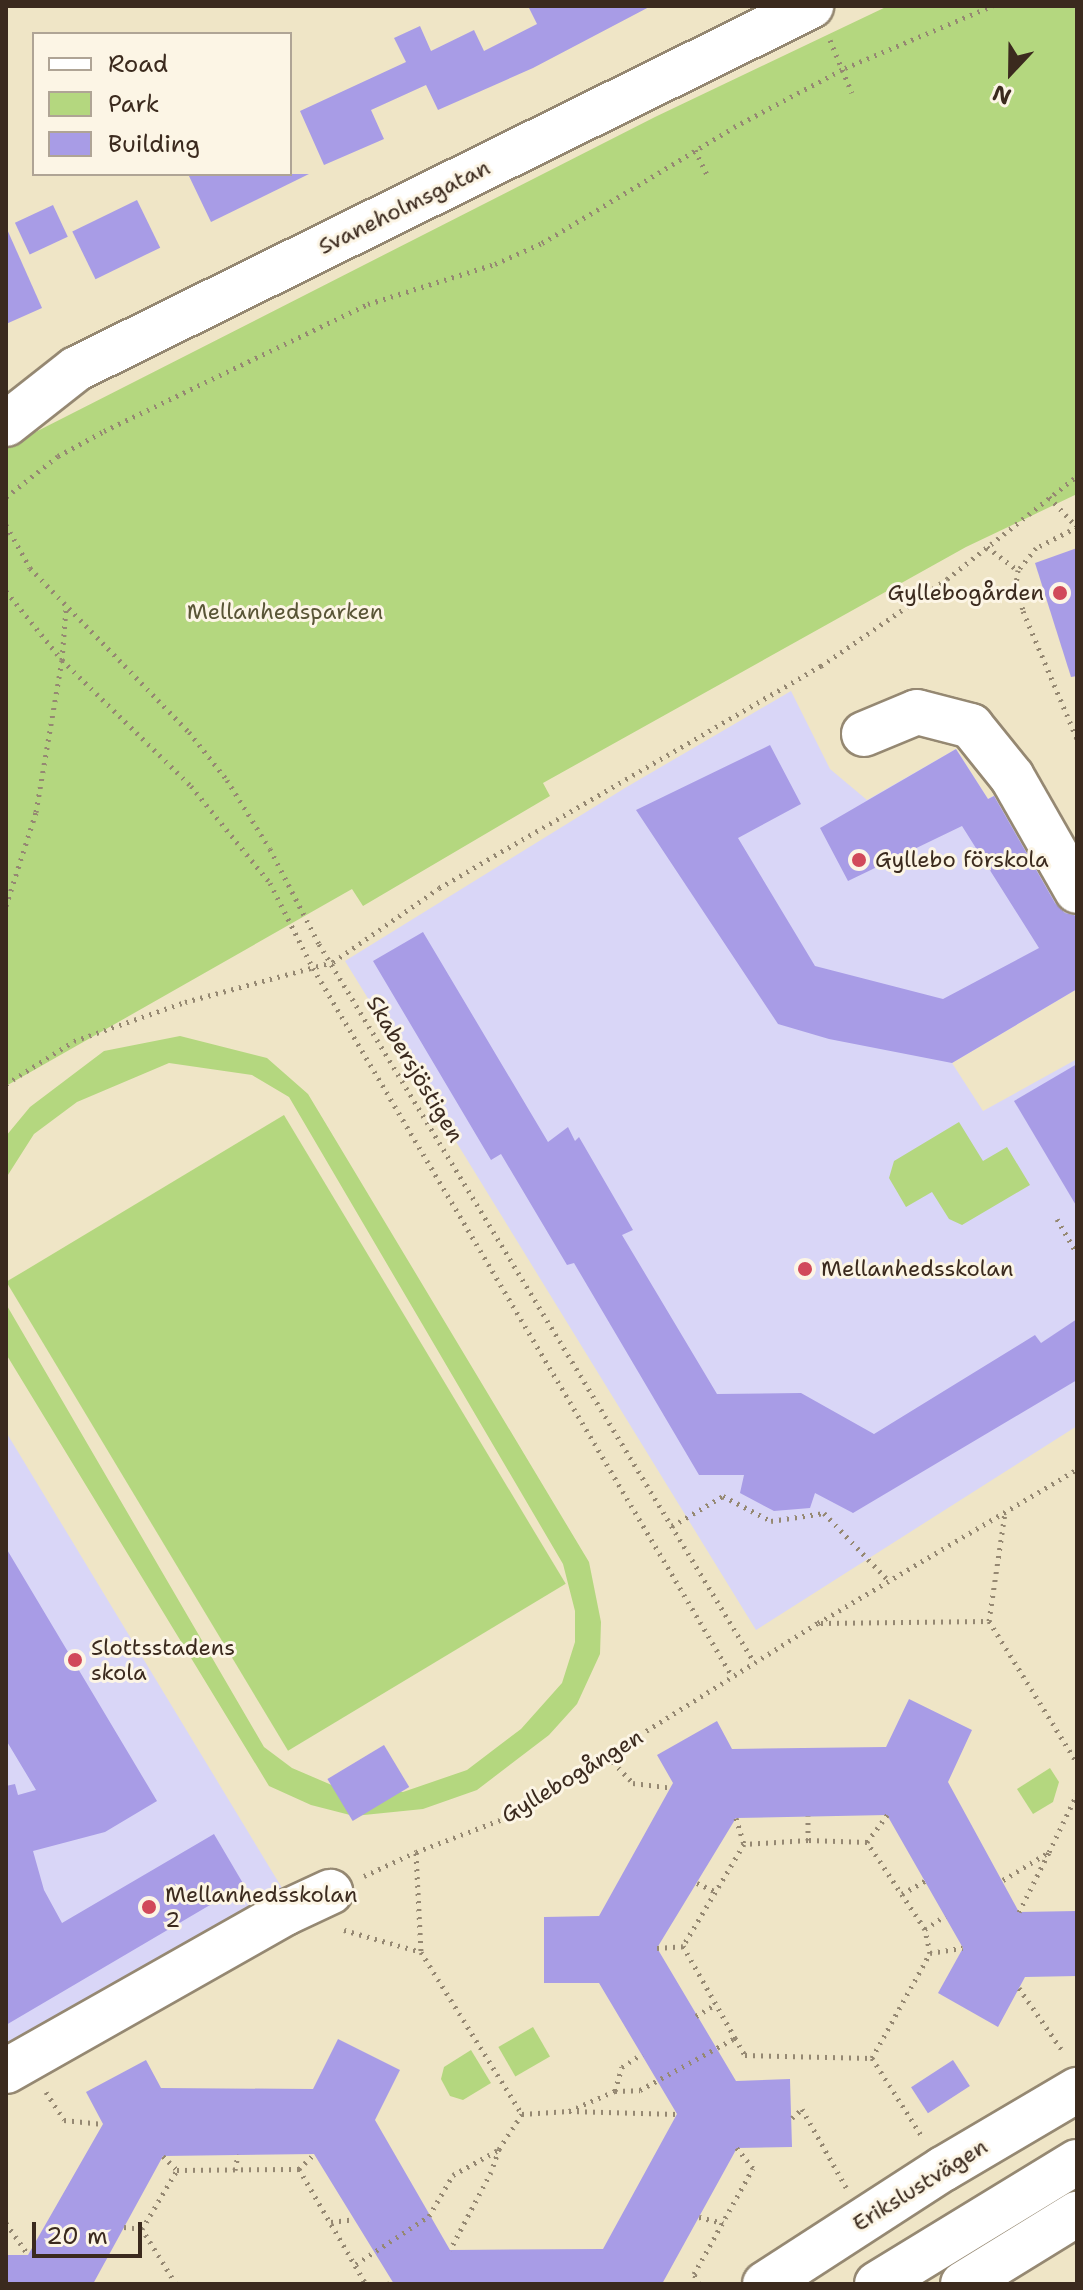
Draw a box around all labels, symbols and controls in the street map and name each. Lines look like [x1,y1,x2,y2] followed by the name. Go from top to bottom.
[32,32,292,176] legend
[971,32,1051,112] north arrow
[108,48,168,80] text: Road
[988,78,1015,111] text: N
[108,88,160,120] text: Park
[108,128,200,160] text: Building
[314,154,494,260] street label: Svaneholmsgatan
[887,580,1044,606] place label: Gyllebogården
[1051,584,1069,602] marker: Gyllebogården
[187,599,383,625] park label: Mellanhedsparken
[875,847,1049,873] place label: Gyllebo förskola
[850,851,868,869] marker: Gyllebo förskola
[361,991,469,1147] street label: Skabersjöstigen
[821,1256,1013,1282] place label: Mellanhedsskolan
[796,1260,814,1278] marker: Mellanhedsskolan
[91,1634,235,1686] place label: Slottsstadens skola
[66,1651,84,1669] marker: Slottsstadens skola
[497,1723,647,1829] street label: Gyllebogången
[165,1881,357,1932] place label: Mellanhedsskolan 2
[140,1898,158,1916] marker: Mellanhedsskolan 2
[848,2133,992,2237] street label: Erikslustvägen
[36,2206,146,2256] scale bar
[46,2220,108,2252] text: 20 m

